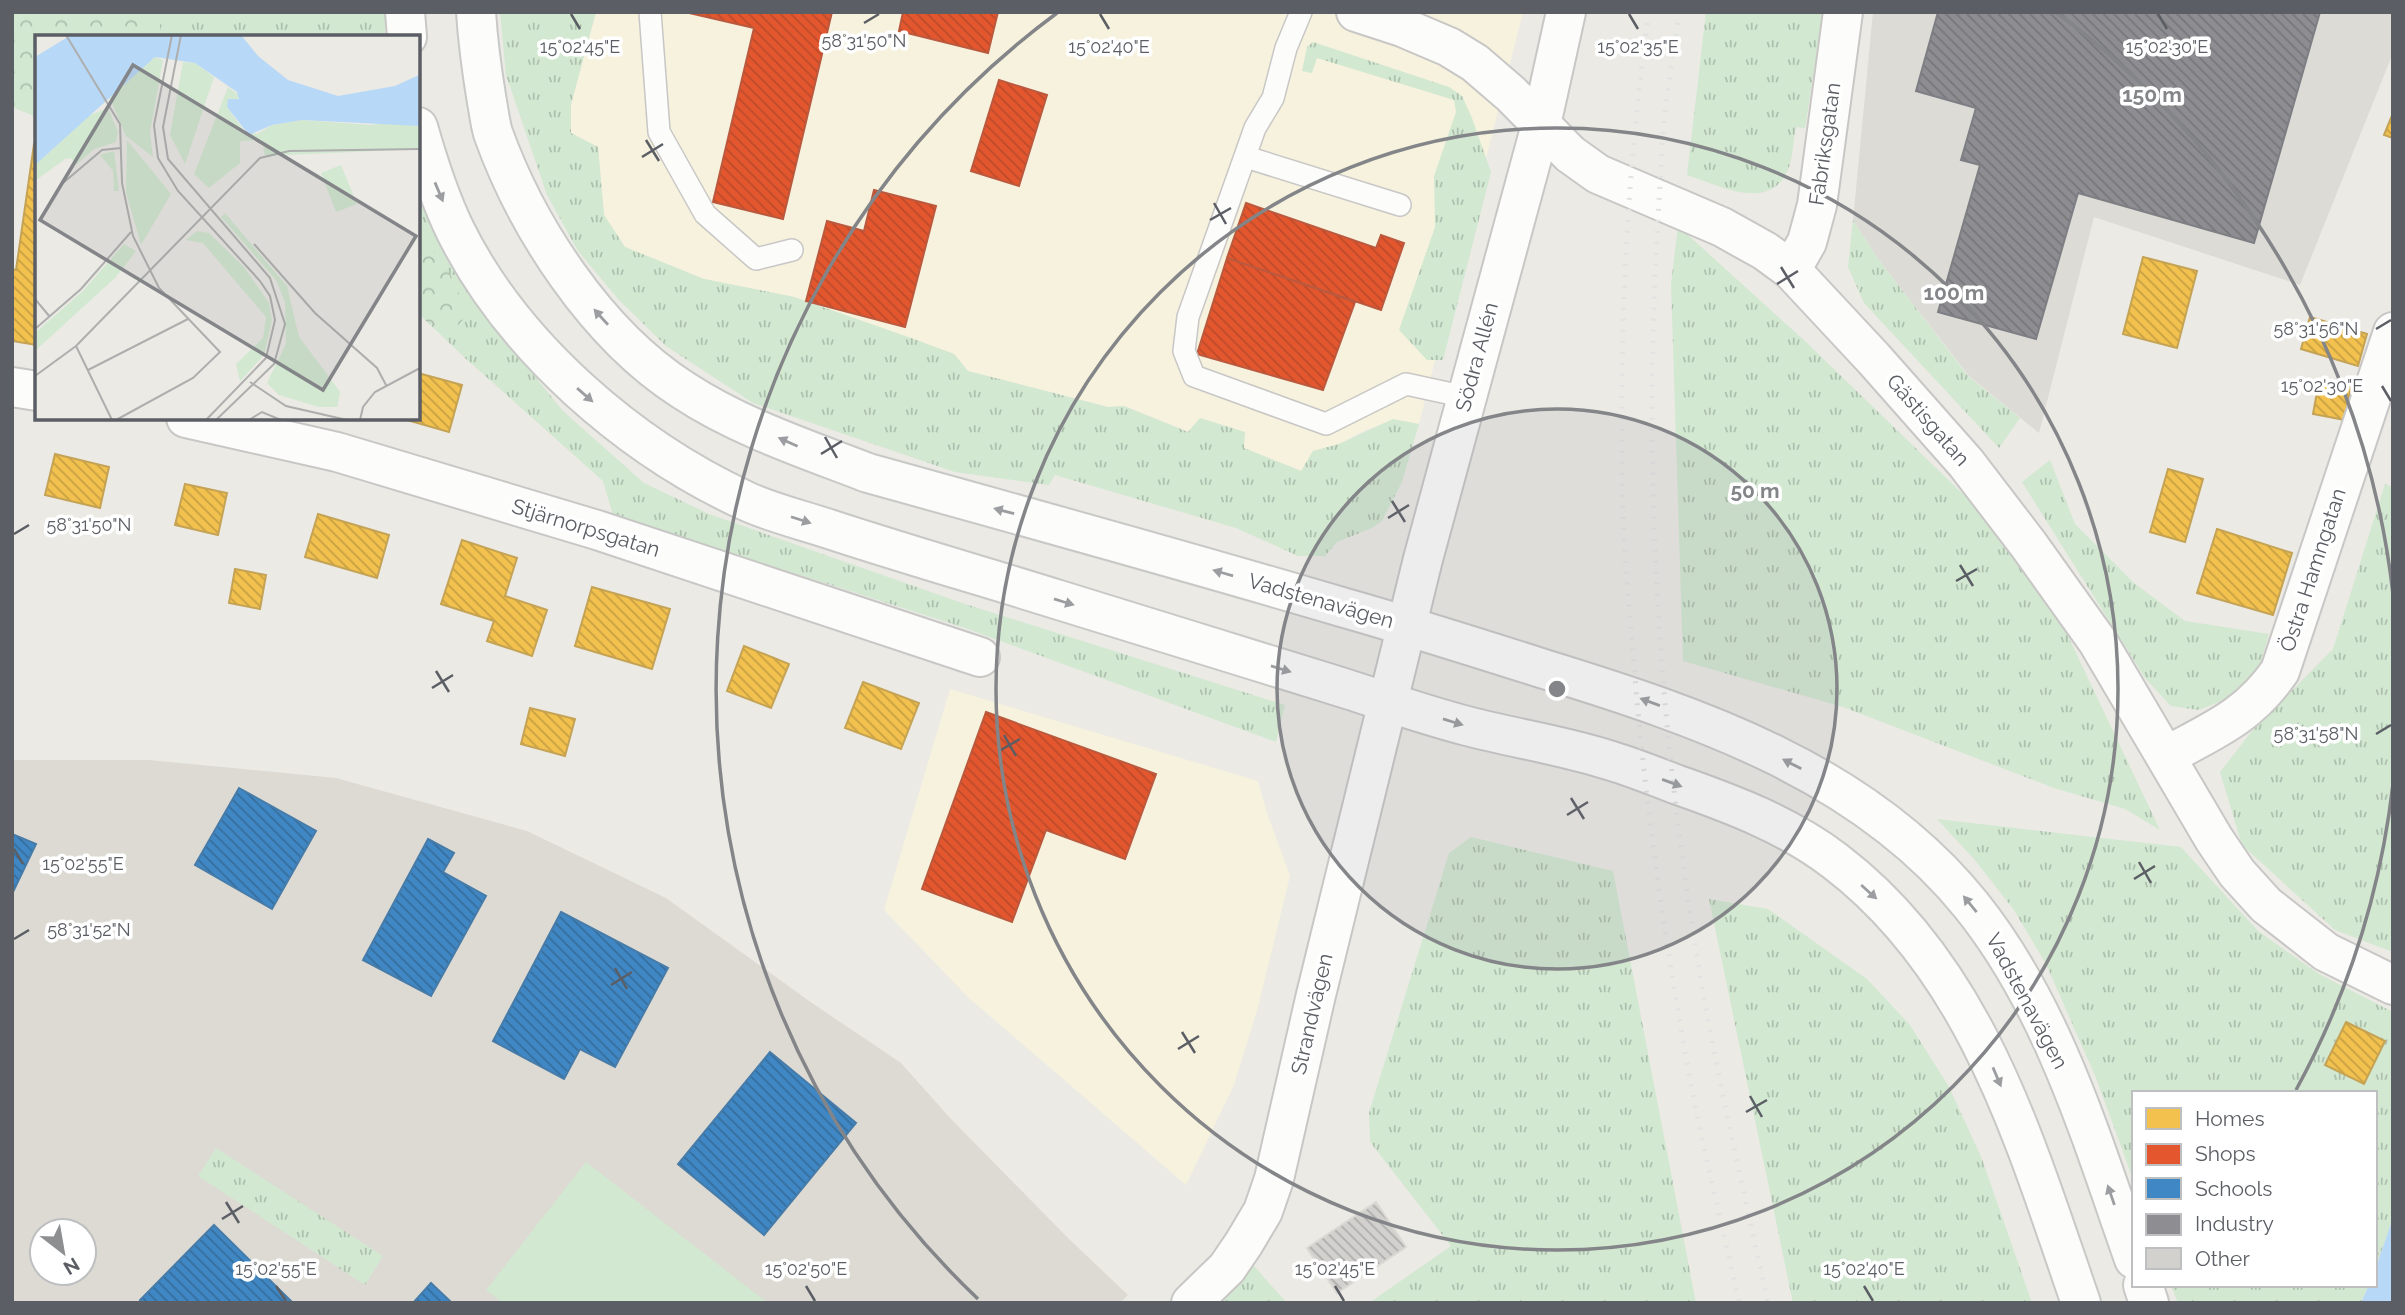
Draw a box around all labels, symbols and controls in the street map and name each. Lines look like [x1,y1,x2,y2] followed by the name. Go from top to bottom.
[821,30,907,51] text: 58°31'50"N
[35,35,420,420] inset map
[540,36,620,57] text: 15°02'45"E
[1068,36,1150,57] text: 15°02'40"E
[1597,36,1679,57] text: 15°02'35"E
[2126,36,2208,57] text: 15°02'30"E
[1804,81,1845,207] street label: Fabriksgatan
[2122,82,2182,107] text: 150 m
[434,181,445,202] one-way arrow
[1924,280,1984,305] text: 100 m
[1450,300,1503,414] street label: Södra Allén
[594,308,609,325] one-way arrow
[2274,318,2358,339] text: 58°31'56"N
[1882,369,1975,471] street label: Gästisgatan
[2281,375,2363,396] text: 15°02'30"E
[576,387,593,402] one-way arrow
[778,436,798,448] one-way arrow
[1730,478,1780,503] text: 50 m
[2274,485,2351,655] street label: Östra Hamngatan
[509,493,663,562] street label: Stjärnorpsgatan
[994,505,1015,515] one-way arrow
[46,514,132,535] text: 58°31'50"N
[790,515,811,526] one-way arrow
[1213,567,1234,577] one-way arrow
[1245,568,1397,633] street label: Vadstenavägen
[1054,597,1075,607] one-way arrow
[1271,664,1292,675] one-way arrow
[1545,677,1569,701] centre of rings
[1640,696,1661,707] one-way arrow
[1443,717,1464,727] one-way arrow
[2274,723,2358,744] text: 58°31'58"N
[1782,759,1802,771] one-way arrow
[1662,777,1683,788] one-way arrow
[42,853,124,874] text: 15°02'55"E
[1860,883,1877,899] one-way arrow
[1963,895,1978,912] one-way arrow
[47,919,131,940] text: 58°31'52"N
[1981,929,2074,1073] street label: Vadstenavägen
[1285,951,1338,1077] street label: Strandvägen
[1992,1067,2003,1088] one-way arrow
[2132,1091,2377,1287] legend
[2195,1106,2265,1131] text: Homes
[2195,1141,2256,1166] text: Shops
[2195,1176,2272,1201] text: Schools
[2105,1184,2116,1205] one-way arrow
[2195,1211,2274,1236] text: Industry
[28,1217,98,1287] north arrow
[2195,1246,2250,1271] text: Other
[60,1253,84,1280] text: N
[235,1258,317,1279] text: 15°02'55"E
[765,1258,847,1279] text: 15°02'50"E
[1295,1258,1375,1279] text: 15°02'45"E
[1823,1258,1905,1279] text: 15°02'40"E

